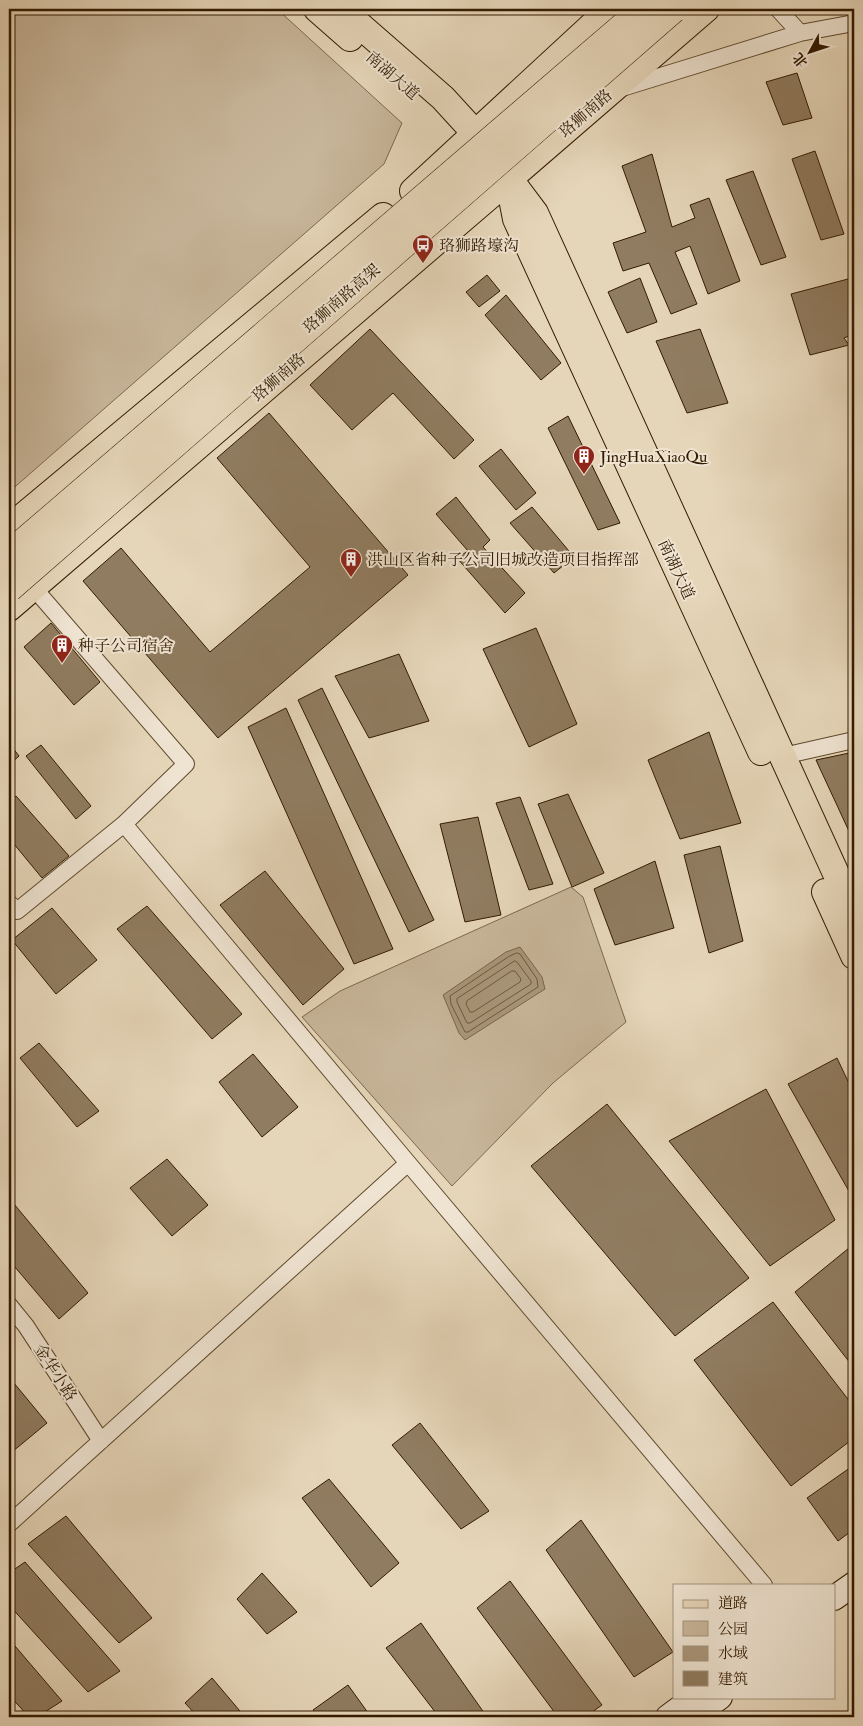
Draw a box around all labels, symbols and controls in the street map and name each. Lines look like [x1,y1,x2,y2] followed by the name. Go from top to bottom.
[786,28,836,78] north arrow
[362,47,423,104] street label: 南湖大道
[789,49,811,71] text: 北
[555,85,616,142] street label: 珞狮南路
[411,233,435,264] bus stop icon: 珞狮路壕沟
[439,236,519,256] place label: 珞狮路壕沟
[299,260,384,338] street label: 珞狮南路高架
[248,349,309,406] street label: 珞狮南路
[572,444,596,475] building icon: JingHuaXiaoQu
[599,447,709,468] place label: JingHuaXiaoQu
[654,536,699,603] street label: 南湖大道
[339,547,363,578] building icon: 洪山区省种子公司旧城改造项目指挥部
[367,550,639,570] place label: 洪山区省种子公司旧城改造项目指挥部
[50,633,74,664] building icon: 种子公司宿舍
[78,636,174,656] place label: 种子公司宿舍
[29,1340,81,1405] street label: 金华小路
[673,1584,836,1698] legend
[718,1594,748,1613] text: 道路
[718,1620,748,1639] text: 公园
[718,1644,748,1663] text: 水域
[718,1670,748,1689] text: 建筑

